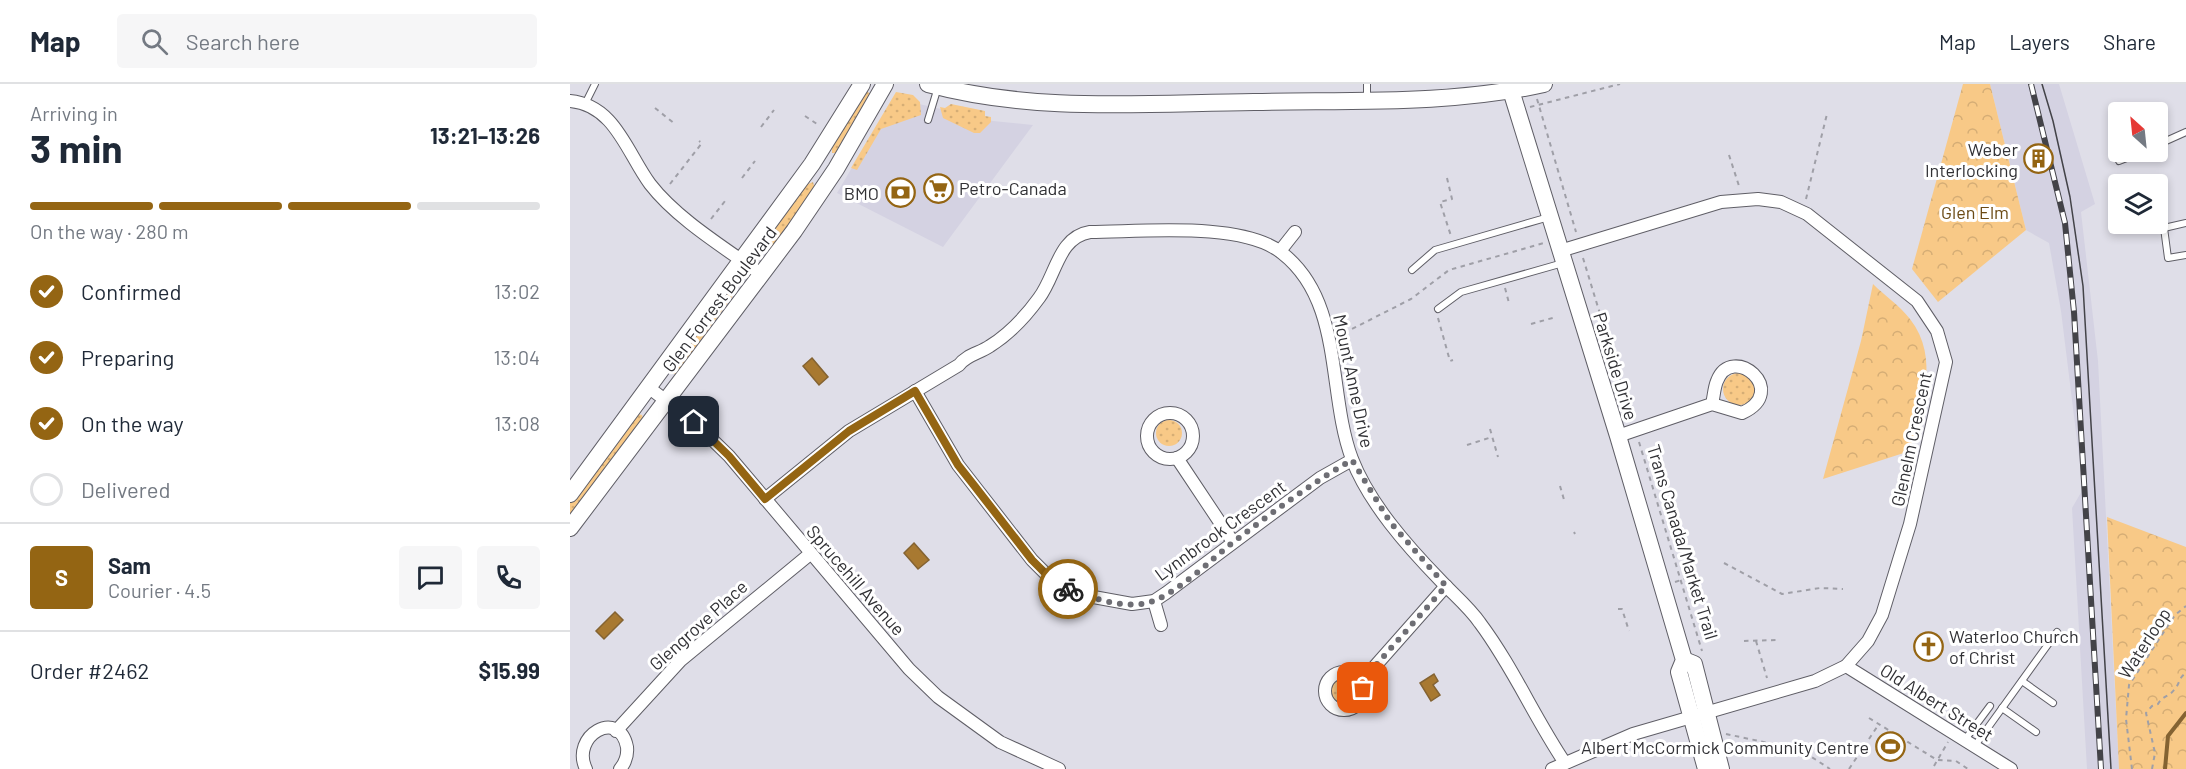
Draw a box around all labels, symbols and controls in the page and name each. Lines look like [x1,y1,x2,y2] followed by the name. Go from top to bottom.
[117,14,537,68] search box
[30,24,81,58] text: Map
[138,25,171,58] icon: search
[186,28,300,54] text: Search here
[1939,29,1976,54] text: Map
[2009,29,2070,54] text: Layers
[2103,29,2156,54] text: Share
[30,101,118,125] text: Arriving in
[2108,102,2168,162] north arrow
[2108,102,2168,234] map controls
[430,122,540,148] text: 13:21–13:26
[30,124,123,171] text: 3 min
[1925,138,2018,181] place label: Weber Interlocking
[2023,143,2055,175] building icon: Weber Interlocking
[922,172,954,204] supermarket icon: Petro-Canada
[2108,174,2168,234] button: layers
[884,177,916,209] bank icon: BMO
[959,177,1067,199] place label: Petro-Canada
[844,182,879,204] place label: BMO
[1941,201,2009,223] park label: Glen Elm
[30,219,189,243] text: On the way · 280 m
[657,222,781,376] street label: Glen Forrest Boulevard
[30,275,63,308] icon: check
[81,278,181,304] text: Confirmed
[494,279,540,303] text: 13:02
[1589,309,1643,423] street label: Parkside Drive
[1329,312,1379,450] street label: Mount Anne Drive
[30,341,63,374] icon: check
[81,344,174,370] text: Preparing
[494,345,540,369] text: 13:04
[1886,370,1936,508] street label: Glenelm Crescent
[668,396,719,447] pin
[677,405,710,438] icon: home
[30,407,63,440] icon: check
[81,410,184,436] text: On the way
[494,411,540,435] text: 13:08
[1643,442,1723,642] street label: Trans Canada/Market Trail
[1150,475,1290,585] street label: Lynnbrook Crescent
[81,476,170,502] text: Delivered
[802,520,910,640] street label: Sprucehill Avenue
[399,546,462,609] button: chat
[477,546,540,609] button: phone
[108,552,151,578] text: Sam
[1038,559,1098,619] courier
[55,564,68,590] text: S
[1052,573,1085,606] icon: bike
[644,575,752,675] street label: Glengrove Place
[108,578,211,602] text: Courier · 4.5
[2113,603,2175,683] street label: Waterloop
[1949,625,2079,668] place label: Waterloo Church of Christ
[1912,630,1944,662] church icon: Waterloo Church of Christ
[30,657,149,683] text: Order #2462
[478,657,540,683] text: $15.99
[1876,658,1998,746] street label: Old Albert Street
[1337,662,1388,713] pin
[1346,671,1379,704] icon: bag
[1874,731,1906,763] sports icon: Albert McCormick Community Centre
[1581,736,1869,758] place label: Albert McCormick Community Centre

